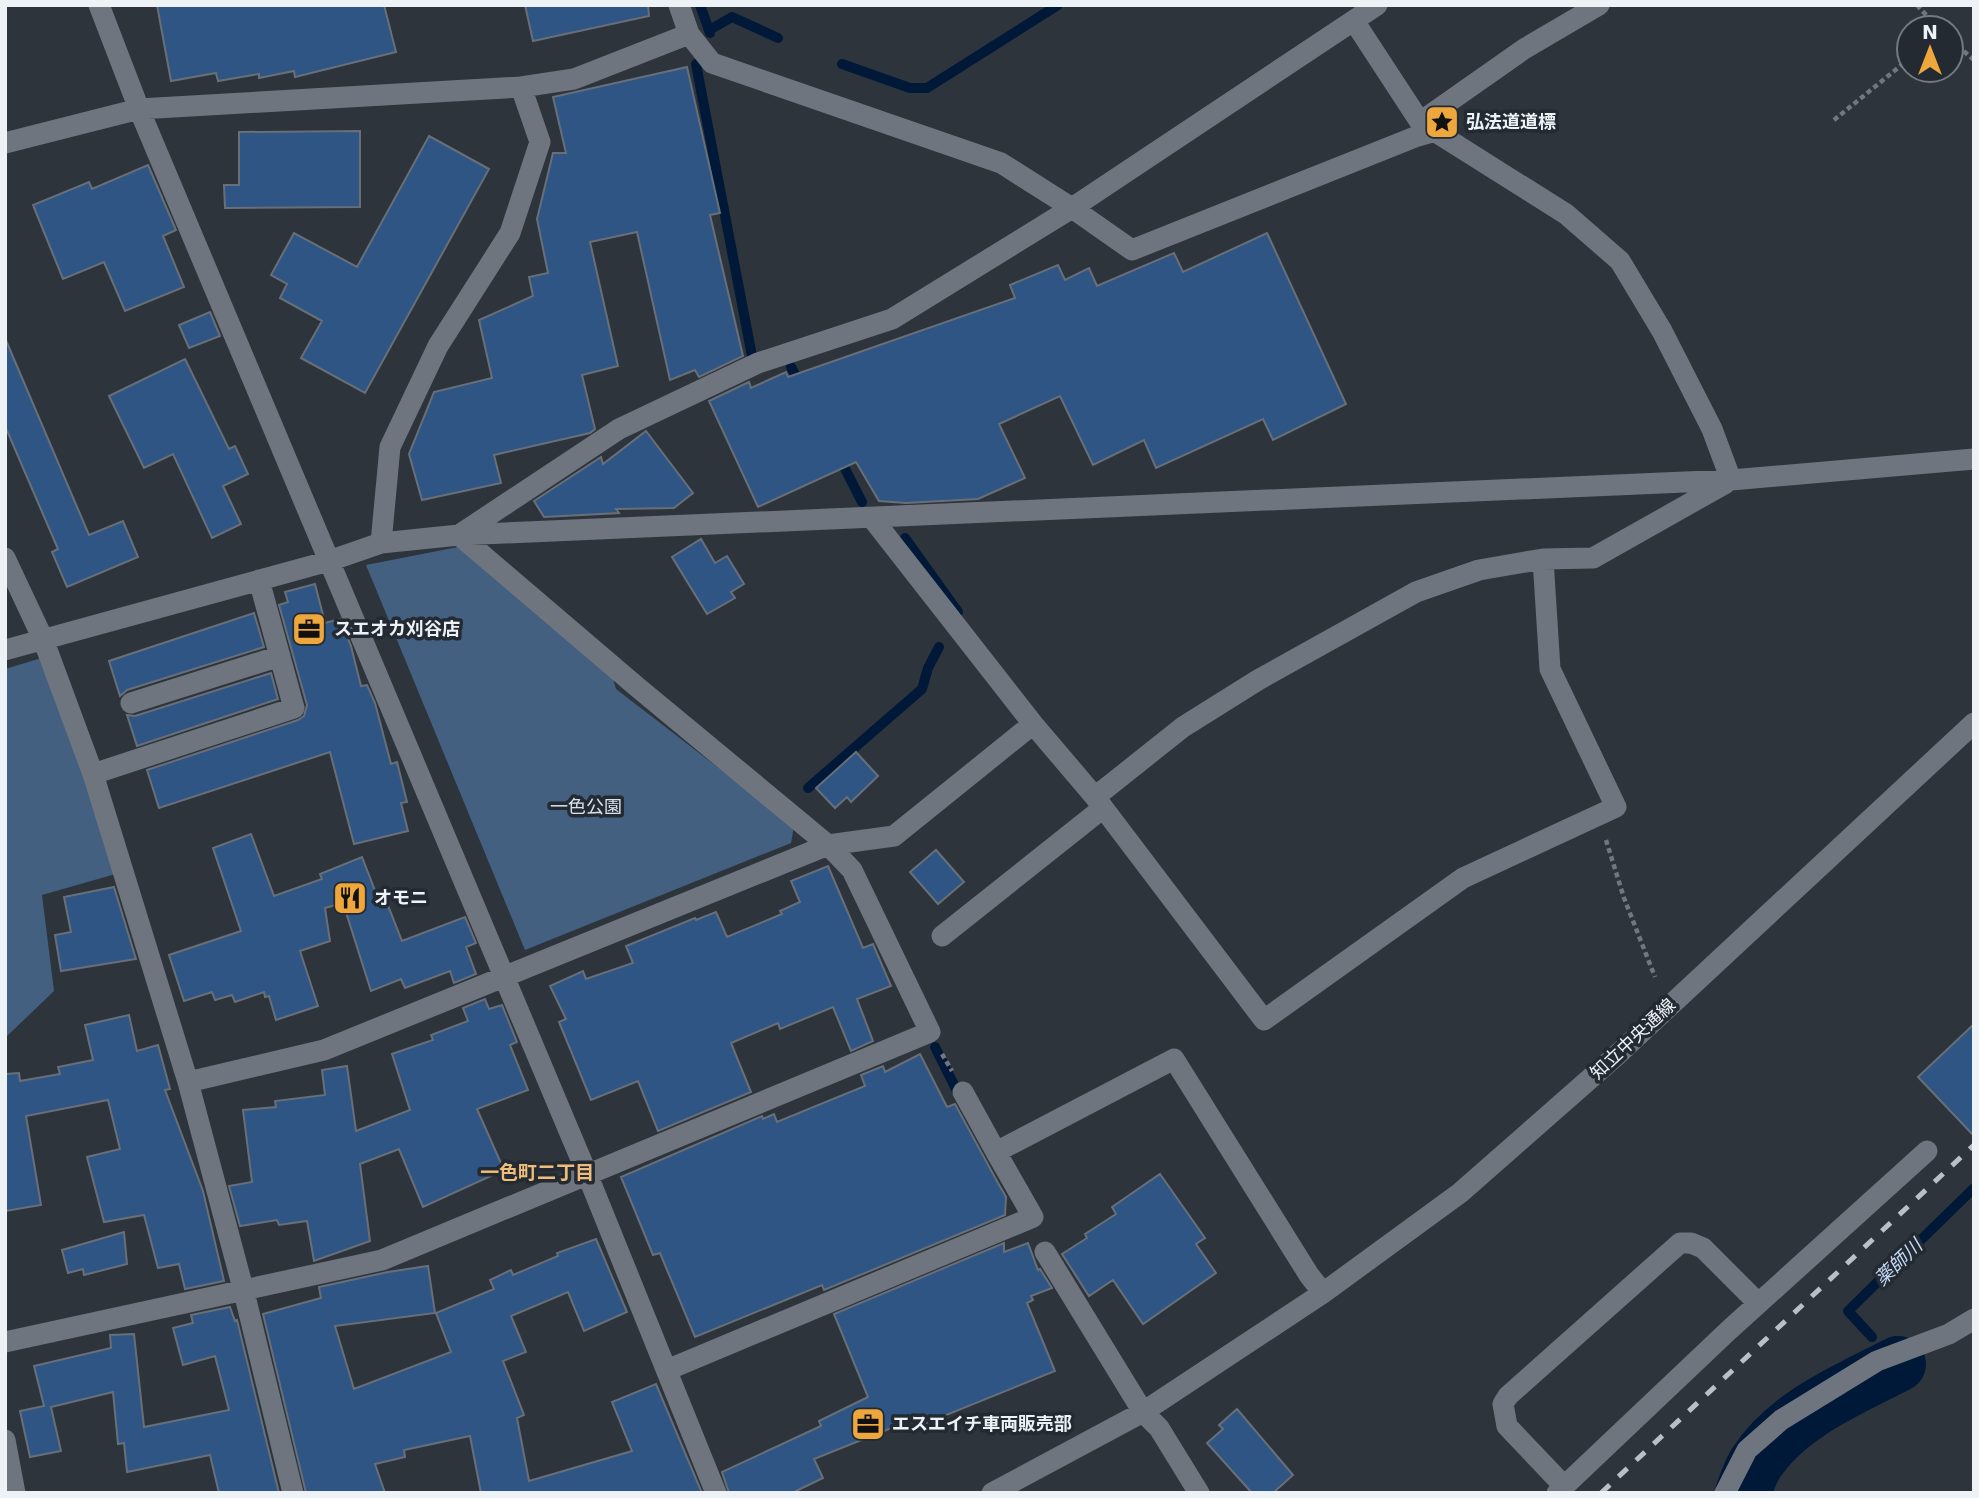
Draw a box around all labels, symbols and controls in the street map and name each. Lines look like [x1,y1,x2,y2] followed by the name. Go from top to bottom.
[1895,14,1965,84] north arrow
[1922,21,1938,43] text: N
[1423,103,1461,141] place icon: 弘法道道標
[1466,111,1556,132] place label: 弘法道道標
[290,610,328,648] office icon: スエオカ刈谷店
[334,618,460,639] place label: スエオカ刈谷店
[550,796,622,817] park label: 一色公園
[331,879,369,917] restaurant icon: オモニ
[374,887,428,908] place label: オモニ
[1586,994,1679,1083] street label: 知立中央通線
[480,1161,594,1183] district label: 一色町二丁目
[1870,1233,1928,1290] water label: 薬師川
[849,1405,887,1443] office icon: エスエイチ車両販売部
[892,1413,1072,1434] place label: エスエイチ車両販売部

